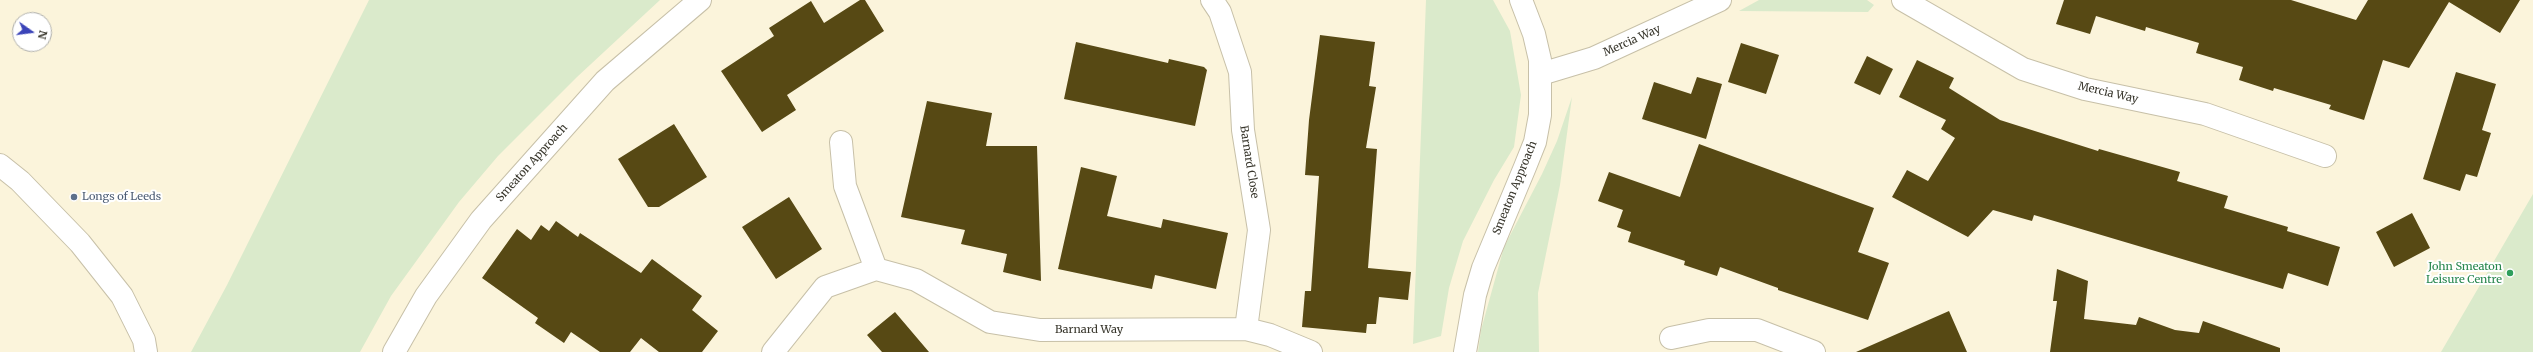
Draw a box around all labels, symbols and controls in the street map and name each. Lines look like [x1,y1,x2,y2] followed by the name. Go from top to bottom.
[12,12,52,52] north arrow
[1601,22,1663,60] street label: Mercia Way
[35,29,51,41] text: N
[2077,80,2139,106] street label: Mercia Way
[494,121,570,205] street label: Smeaton Approach
[1237,125,1261,199] street label: Barnard Close
[1490,139,1540,237] street label: Smeaton Approach
[82,190,161,204] place label: Longs of Leeds
[69,192,79,202] marker: Longs of Leeds
[2426,260,2502,286] place label: John Smeaton Leisure Centre
[2505,268,2515,278] marker: John Smeaton Leisure Centre
[1055,323,1123,337] street label: Barnard Way

